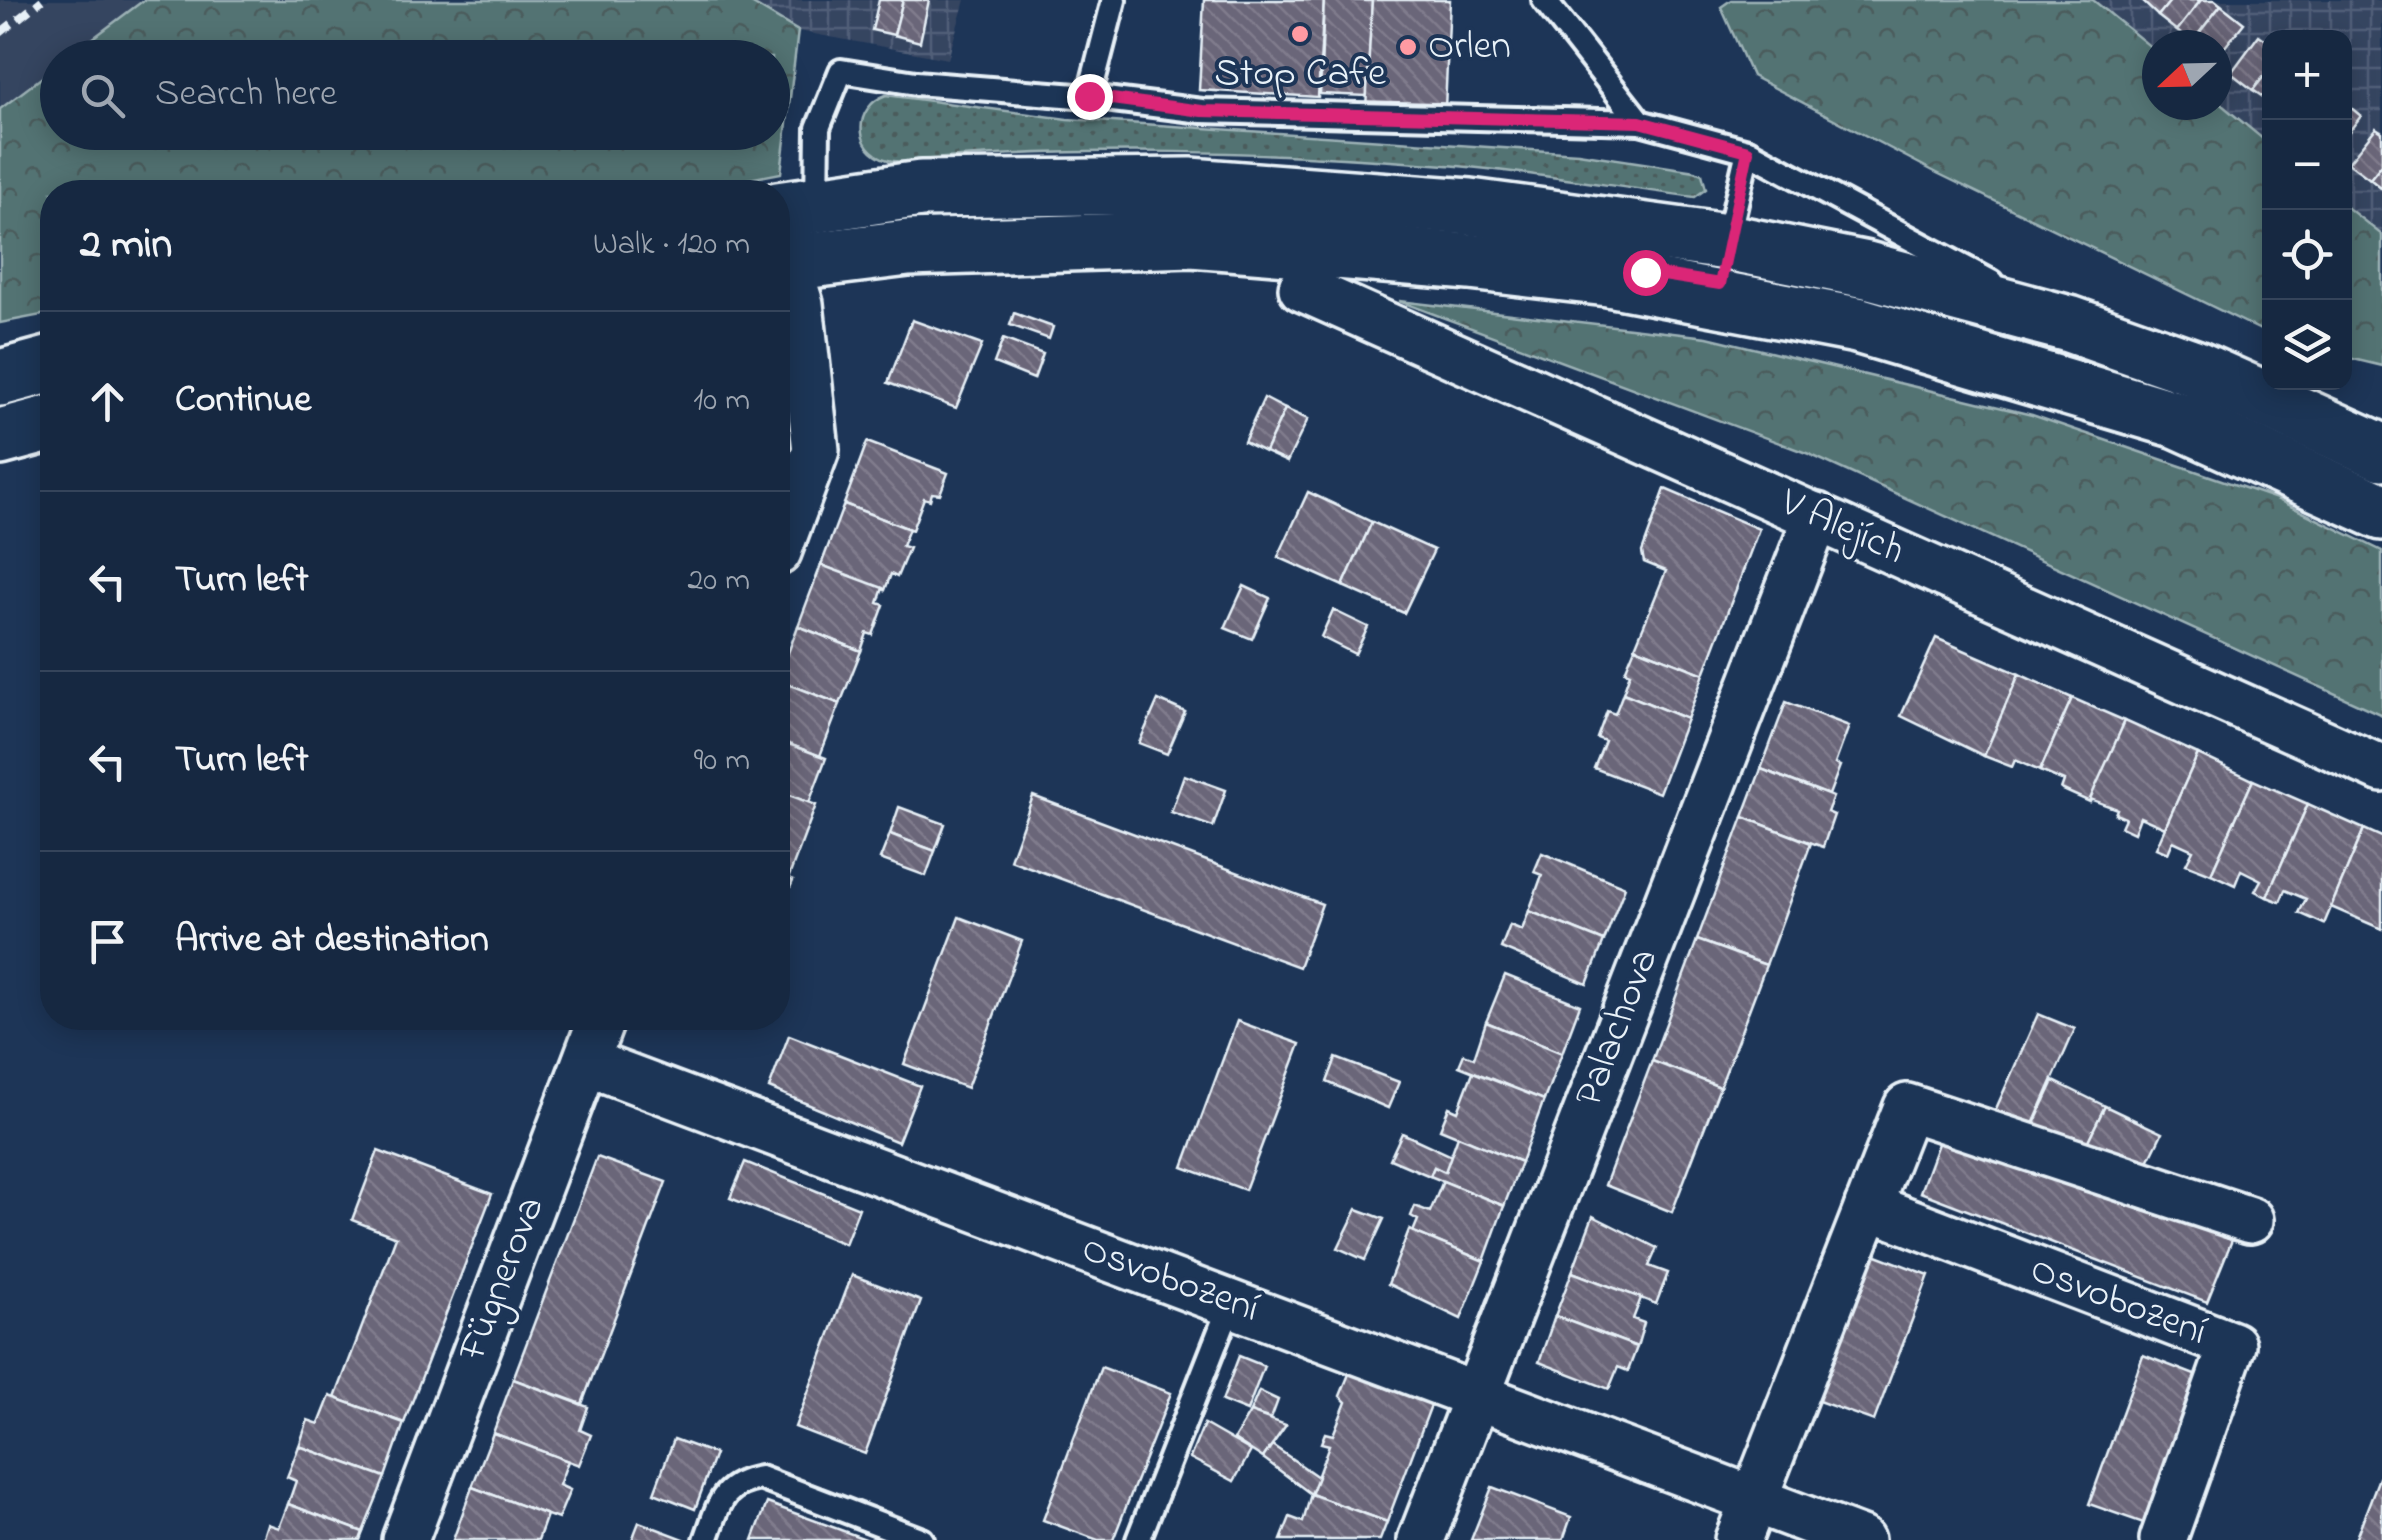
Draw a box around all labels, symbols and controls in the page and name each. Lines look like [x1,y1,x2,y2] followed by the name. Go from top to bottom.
[1428,18,1511,77] place label: Orlen
[1289,23,1311,45] marker: Stop Cafe
[2142,30,2232,120] north arrow
[2262,30,2352,390] map controls
[2262,30,2352,120] button: +
[1397,36,1419,58] marker: Orlen
[40,40,790,150] search box
[1214,45,1386,104] place label: Stop Cafe
[155,67,337,123] text: Search here
[75,68,130,123] icon: search
[1067,74,1113,120] route end
[2262,120,2352,210] button: −
[2262,210,2352,300] button: locate
[80,215,172,276] text: 2 min
[593,222,750,269] text: Walk · 120 m
[1623,250,1669,296] route start
[2262,300,2352,390] button: layers
[175,373,311,429] text: Continue
[80,374,135,429] icon: ahead
[693,378,750,425] text: 10 m
[1770,474,1913,581] street label: V Alejích
[175,553,308,609] text: Turn left
[80,554,135,609] icon: left
[687,558,750,605] text: 20 m
[175,733,308,789] text: Turn left
[80,734,135,789] icon: left
[694,738,750,785] text: 90 m
[175,913,489,969] text: Arrive at destination
[80,914,135,969] icon: arrive
[1561,940,1675,1116] street label: Palachova
[444,1188,561,1371] street label: Fügnerova
[1073,1221,1267,1339] street label: Osvobození
[2021,1241,2215,1363] street label: Osvobození

